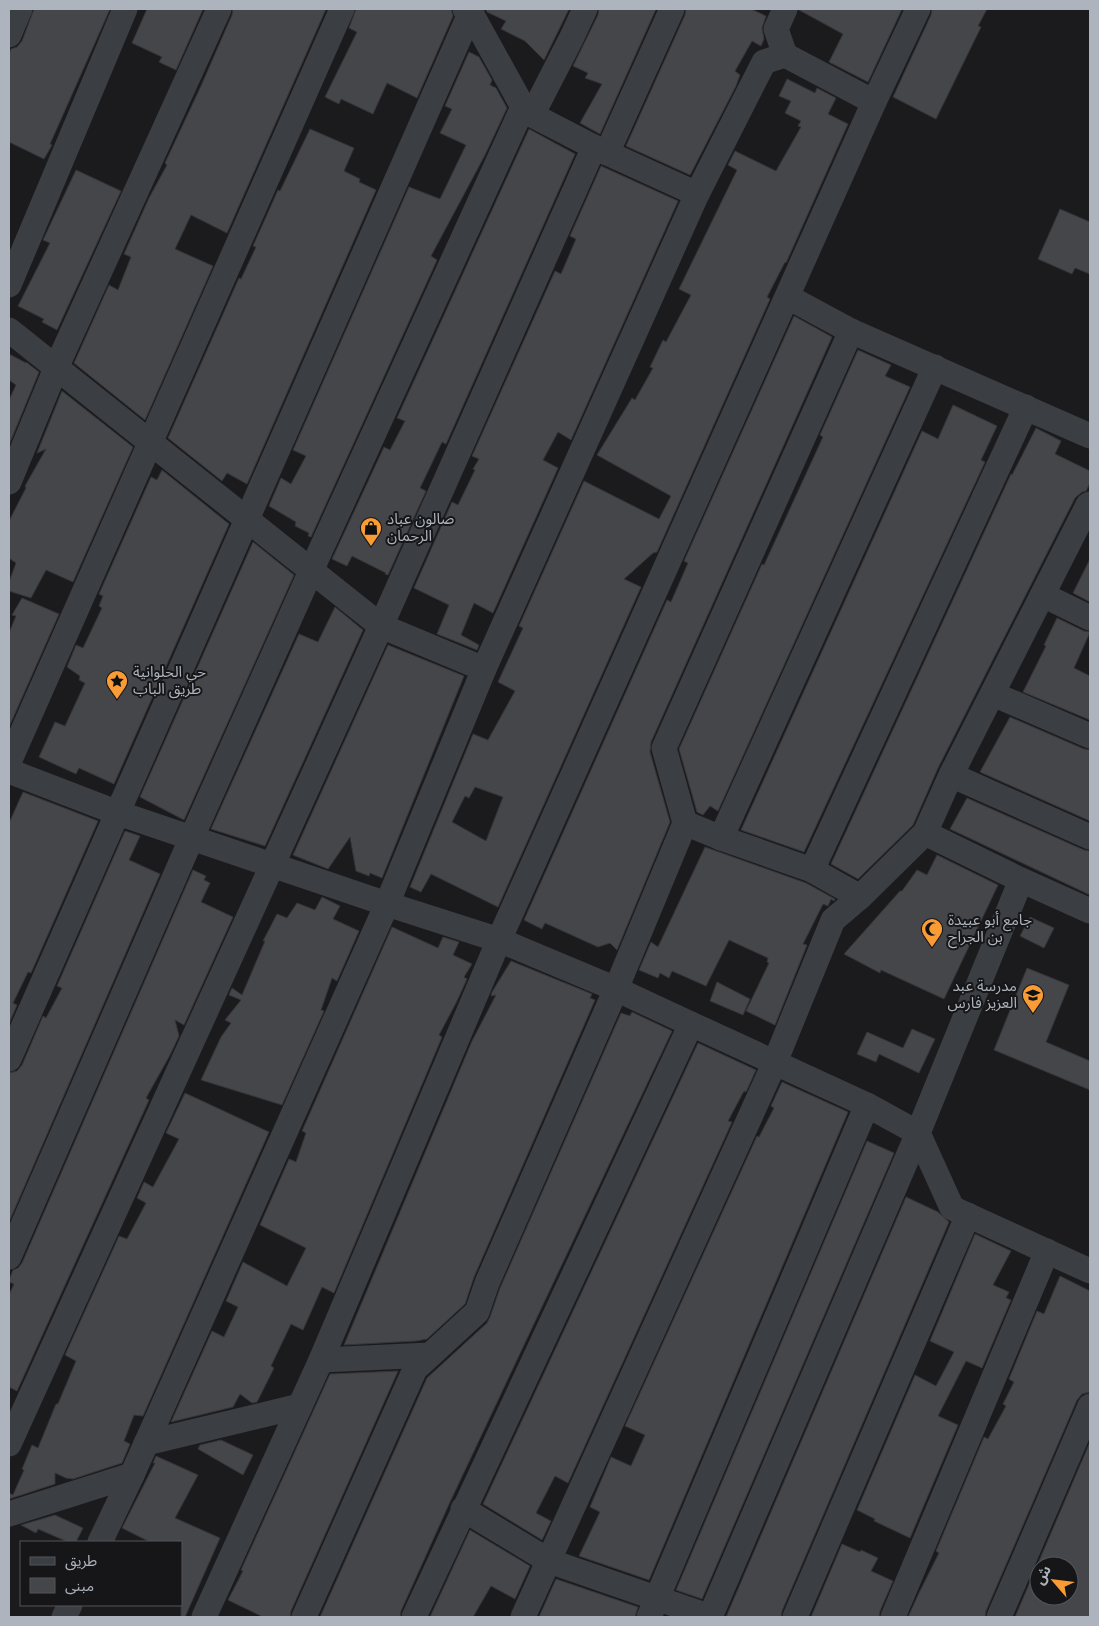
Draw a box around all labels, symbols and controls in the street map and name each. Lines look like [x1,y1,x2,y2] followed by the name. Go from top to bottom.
[387,509,454,546] place label: صالون عباد الرحمان
[359,516,383,547] shop icon: صالون عباد الرحمان
[133,662,206,699] place label: حي الحلوانية طريق الباب
[105,669,129,700] place icon: حي الحلوانية طريق الباب
[948,910,1032,949] place label: جامع أبو عبيدة بن الجراح
[920,917,944,948] mosque icon: جامع أبو عبيدة بن الجراح
[948,976,1017,1013] place label: مدرسة عبد العزيز فارس
[1021,983,1045,1014] school or university icon: مدرسة عبد العزيز فارس
[20,1541,182,1606] legend
[65,1551,97,1571] text: طريق
[1029,1556,1079,1606] north arrow
[1030,1562,1055,1588] text: ش
[65,1576,94,1596] text: مبنى

